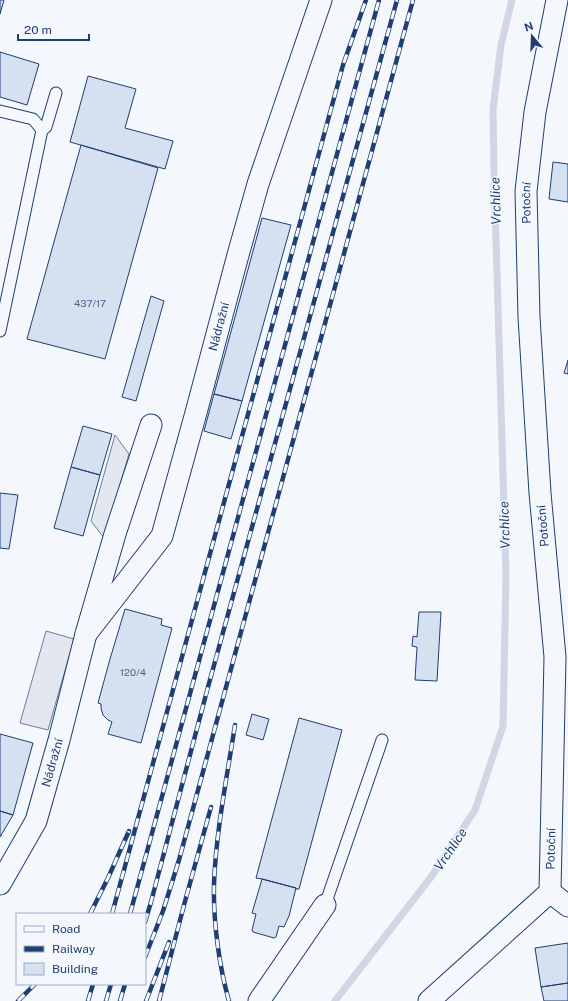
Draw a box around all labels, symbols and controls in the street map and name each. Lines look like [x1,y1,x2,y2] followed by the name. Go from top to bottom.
[18,16,89,42] scale bar
[512,16,552,56] north arrow
[523,19,535,34] text: N
[24,23,52,37] text: 20 m
[487,177,504,225] water label: Vrchlice
[519,180,534,224] street label: Potoční
[74,297,106,309] house number: 437/17
[206,300,232,352] street label: Nádražní
[496,501,513,549] water label: Vrchlice
[534,504,552,547] street label: Potoční
[120,666,146,678] house number: 120/4
[39,736,66,789] street label: Nádražní
[431,825,470,873] water label: Vrchlice
[543,827,558,870] street label: Potoční
[16,913,146,985] legend
[52,922,80,936] text: Road
[52,942,96,956] text: Railway
[52,962,98,976] text: Building

